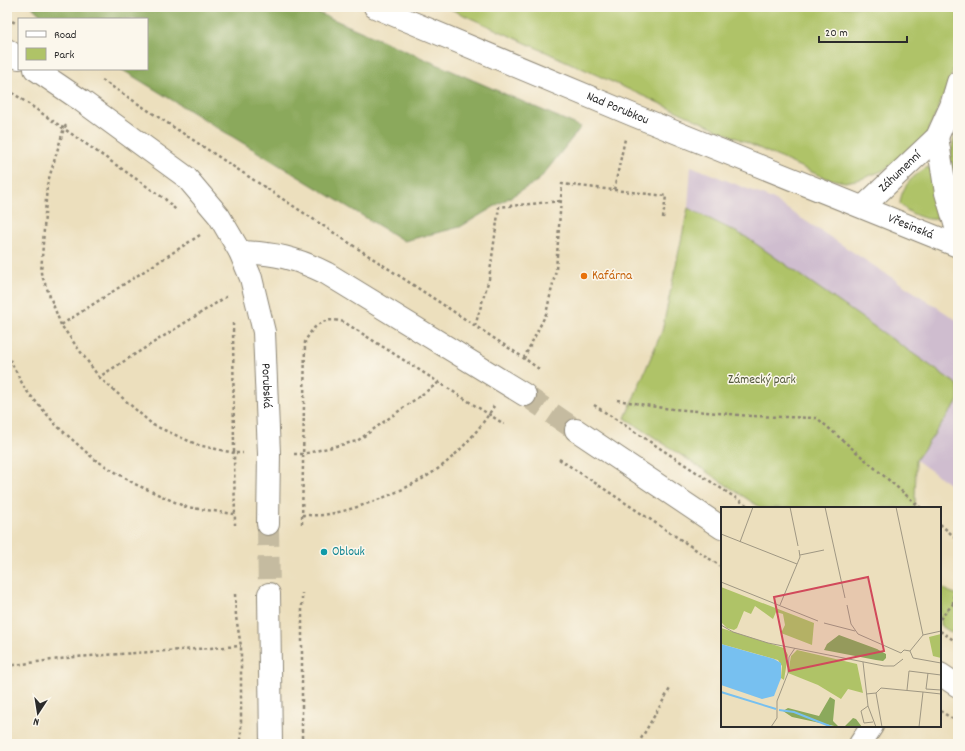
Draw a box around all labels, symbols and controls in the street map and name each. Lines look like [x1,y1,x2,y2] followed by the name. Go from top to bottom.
[18,18,148,70] legend
[819,18,907,44] scale bar
[825,25,848,42] text: 20 m
[54,27,76,44] text: Road
[54,47,75,64] text: Park
[583,87,652,130] street label: Nad Porubkou
[874,146,927,197] street label: Záhumenní
[885,209,937,245] street label: Vřesinská
[592,267,633,286] place label: Kafárna
[579,271,589,281] marker: Kafárna
[256,363,277,409] street label: Porubská
[728,371,796,390] park label: Zámecký park
[721,507,941,727] inset map
[332,543,365,562] place label: Oblouk
[319,547,329,557] marker: Oblouk
[18,693,58,733] north arrow
[31,712,41,729] text: N

